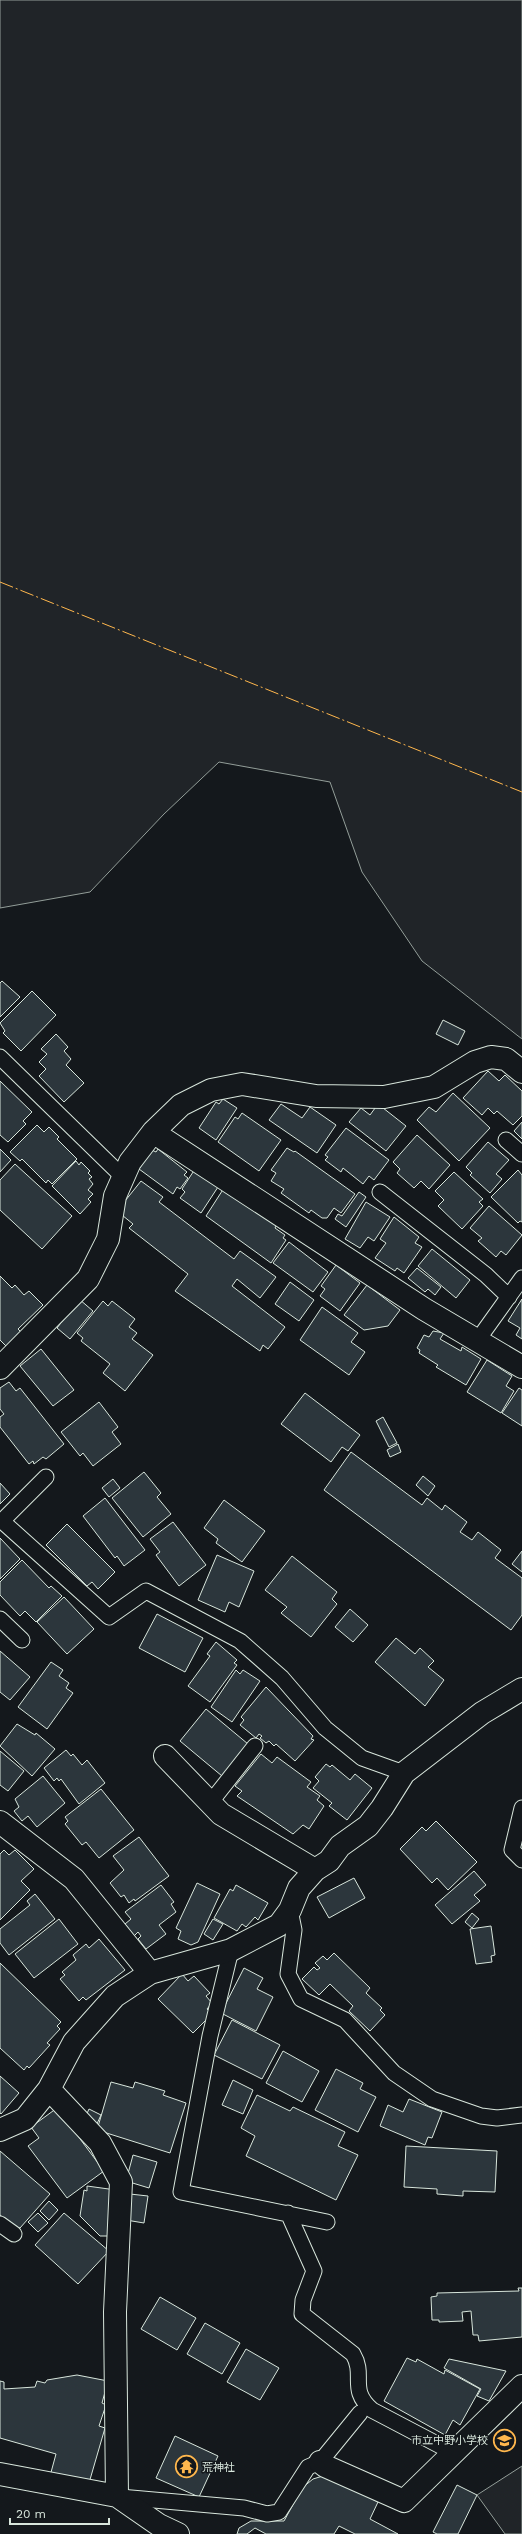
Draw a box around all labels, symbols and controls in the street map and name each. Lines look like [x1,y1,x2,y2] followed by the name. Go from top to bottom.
[491,2427,517,2453] school or university icon: 市立中野小学校
[411,2434,488,2447] place label: 市立中野小学校
[174,2454,200,2480] temple icon: 荒神社
[202,2461,235,2474] place label: 荒神社
[10,2500,109,2526] scale bar
[16,2507,46,2521] text: 20 m

